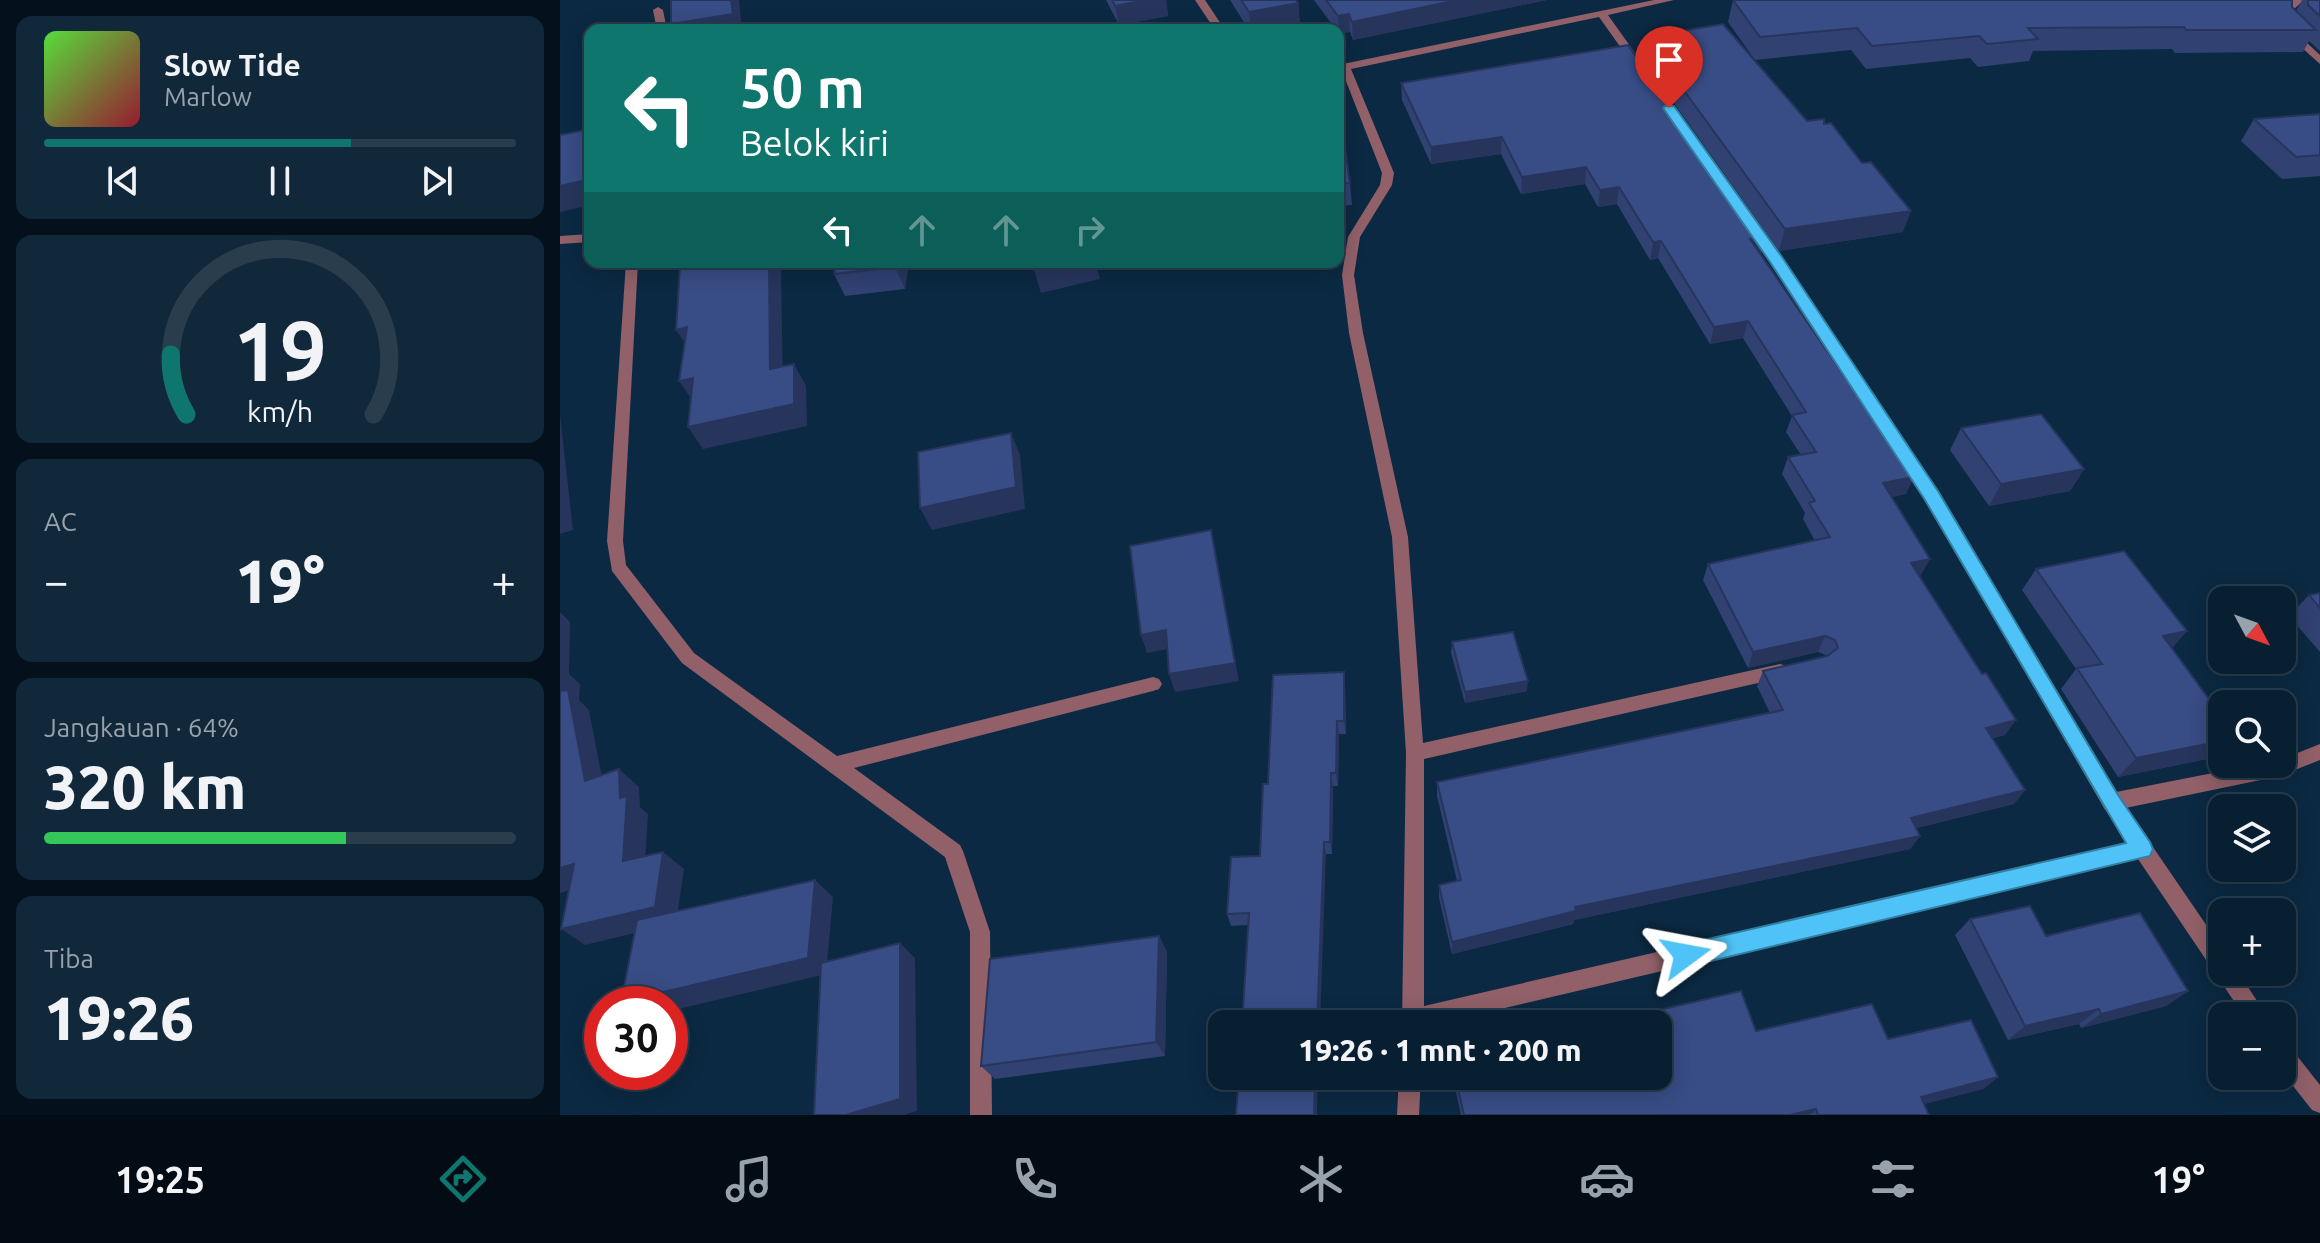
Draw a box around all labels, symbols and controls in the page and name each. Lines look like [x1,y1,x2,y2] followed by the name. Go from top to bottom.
[1635,26,1703,108] pin
[1647,38,1691,82] icon: arrive
[164,48,301,82] text: Slow Tide
[608,56,712,160] icon: left
[740,56,865,119] text: 50 m
[164,82,252,111] text: Marlow
[740,122,889,163] text: Belok kiri
[101,159,145,203] icon: previous
[258,159,302,203] icon: pause
[415,159,459,203] icon: next
[816,208,860,252] icon: left
[900,208,944,252] icon: ahead
[984,208,1028,252] icon: ahead
[1068,208,1112,252] icon: right
[233,302,327,396] text: 19
[247,395,313,427] text: km/h
[44,507,77,536] text: AC
[235,547,325,614] text: 19°
[44,556,69,605] text: −
[491,556,516,605] text: +
[2208,586,2296,674] north arrow
[2208,586,2296,1090] map controls
[2208,690,2296,778] button: search
[44,713,239,742] text: Jangkauan · 64%
[44,753,246,820] text: 320 km
[2208,794,2296,882] button: layers
[2208,898,2296,986] button: +
[1644,913,1728,997] position arrow
[44,944,94,973] text: Tiba
[44,984,194,1051] text: 19:26
[584,986,688,1090] speed limit sign: 30
[2208,1002,2296,1090] button: −
[1298,1033,1582,1067] text: 19:26 · 1 mnt · 200 m
[435,1151,491,1207] icon: directions
[721,1151,777,1207] icon: music
[1007,1151,1063,1207] icon: phone
[1293,1151,1349,1207] icon: climate
[1579,1151,1635,1207] icon: car
[1865,1151,1921,1207] icon: filters
[115,1159,205,1200] text: 19:25
[2152,1159,2205,1200] text: 19°

